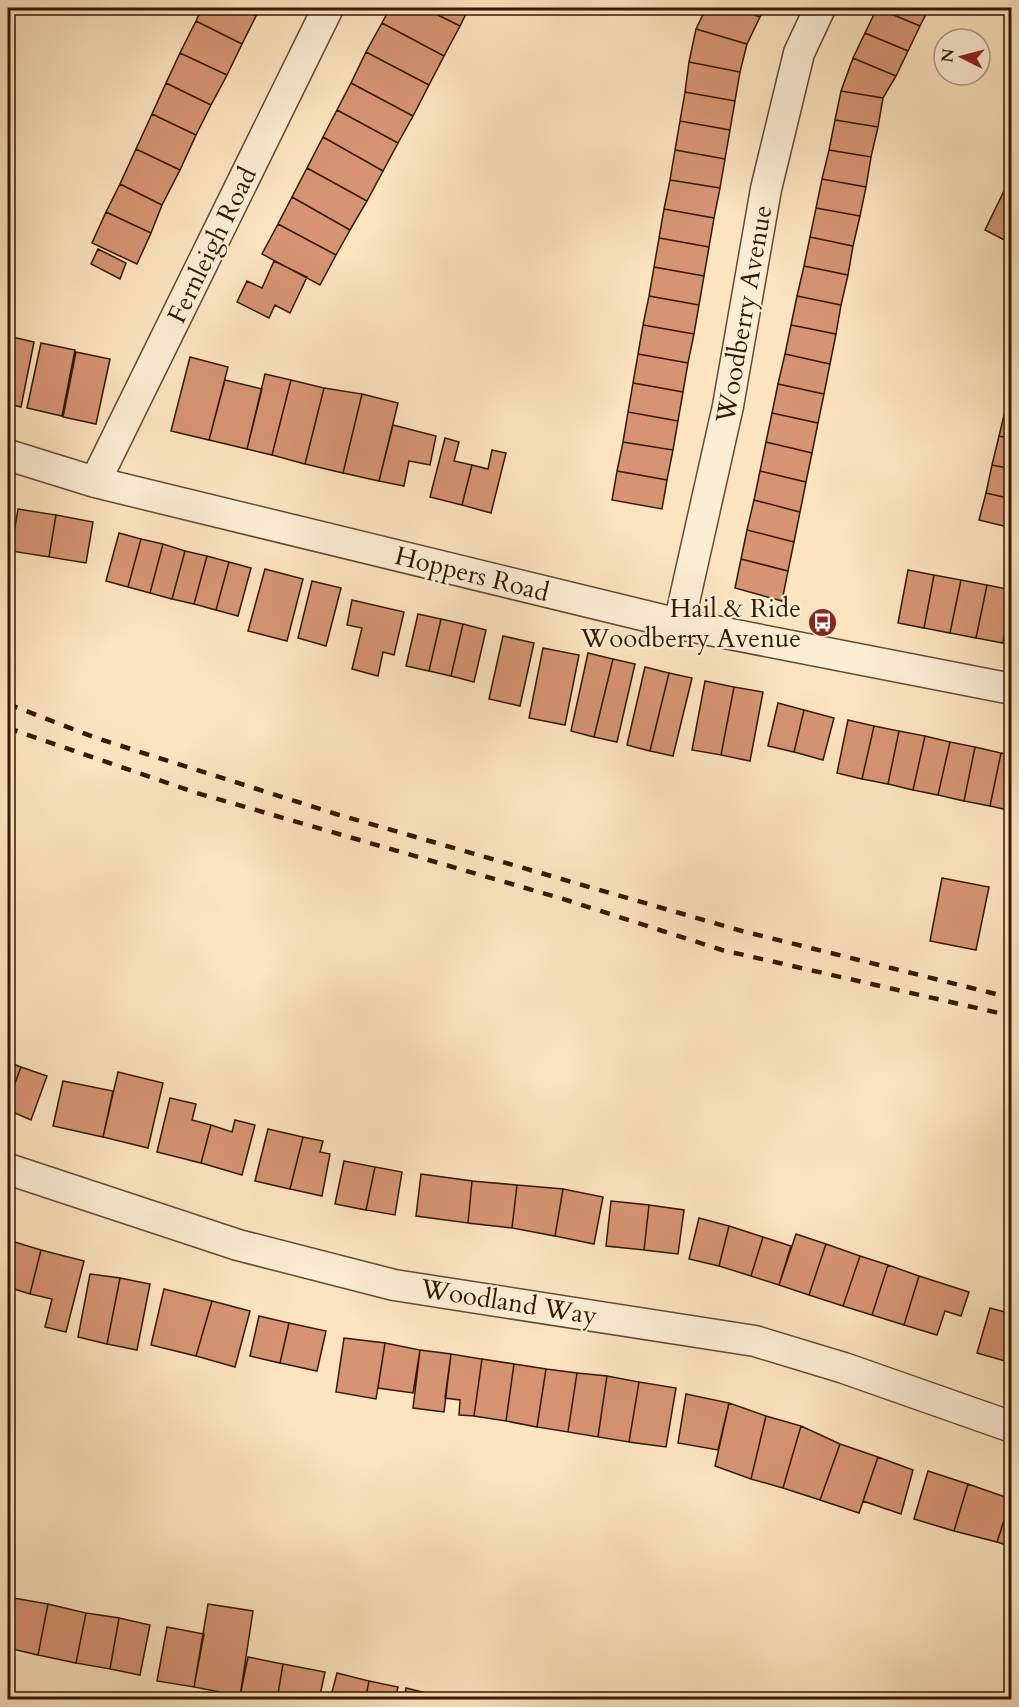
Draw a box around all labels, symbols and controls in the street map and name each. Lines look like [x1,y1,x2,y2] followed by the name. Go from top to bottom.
[932,27,992,87] north arrow
[936,47,960,64] text: N
[159,161,265,329] street label: Fernleigh Road
[707,202,780,427] street label: Woodberry Avenue
[391,538,553,610] street label: Hoppers Road
[580,591,801,656] place label: Hail & Ride Woodberry Avenue
[806,607,838,639] bus stop icon: Hail & Ride Woodberry Avenue
[417,1271,600,1333] street label: Woodland Way

